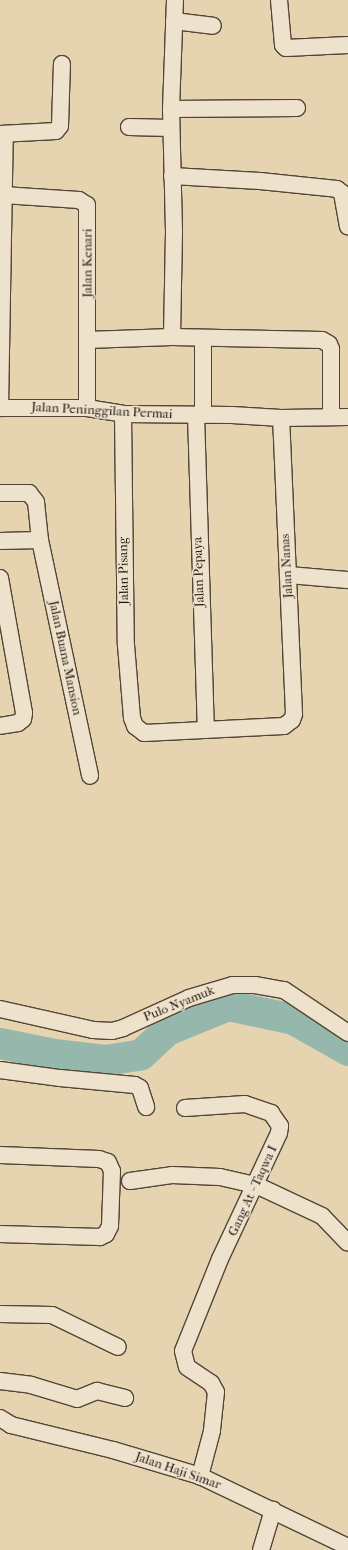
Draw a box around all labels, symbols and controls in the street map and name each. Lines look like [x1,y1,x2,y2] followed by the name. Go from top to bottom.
[80,228,96,298] street label: Jalan Kenari
[31,400,173,422] street label: Jalan Peninggilan Permai
[278,533,296,599] street label: Jalan Nanas
[116,537,132,605] street label: Jalan Pisang
[190,537,208,607] street label: Jalan Pepaya
[45,599,85,717] street label: Jalan Buana Mansion
[141,983,217,1025] street label: Pulo Nyamuk
[225,1143,281,1239] street label: Gang At - Taqwa I
[133,1449,223,1493] street label: Jalan Haji Simar

